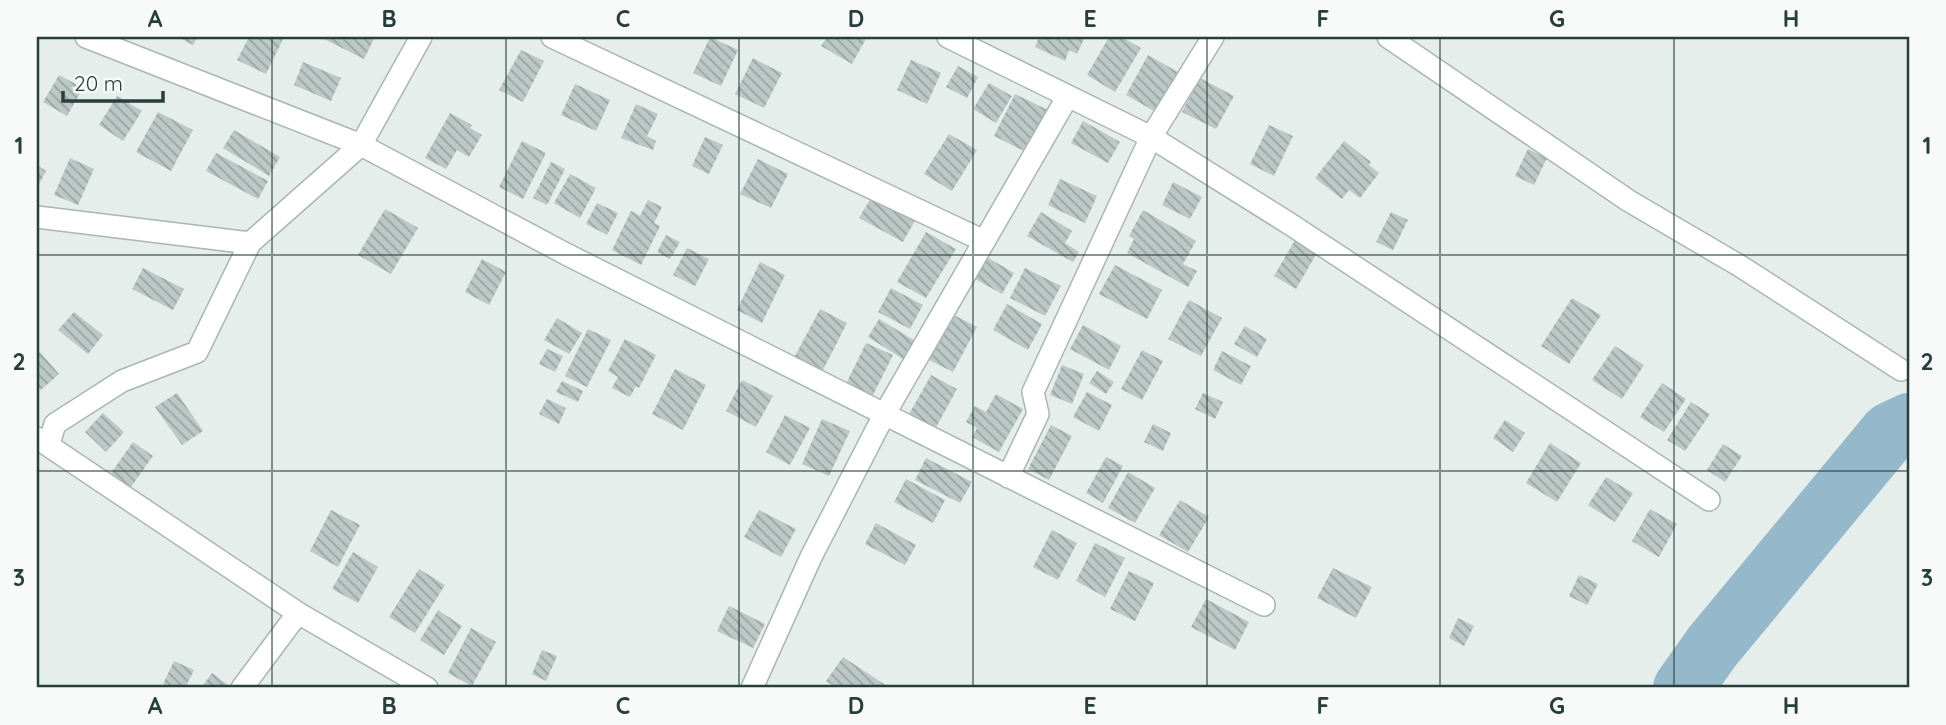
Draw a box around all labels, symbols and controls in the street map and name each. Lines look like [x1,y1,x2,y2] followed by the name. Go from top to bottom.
[148,4,163,33] text: A
[381,4,397,33] text: B
[616,4,630,33] text: C
[848,4,864,33] text: D
[1083,4,1097,33] text: E
[1317,4,1329,33] text: F
[1549,4,1565,33] text: G
[1783,4,1799,33] text: H
[63,60,163,104] scale bar
[74,70,123,96] text: 20 m
[15,131,23,160] text: 1
[1923,131,1931,160] text: 1
[12,347,26,376] text: 2
[1920,347,1934,376] text: 2
[13,563,25,592] text: 3
[1921,563,1933,592] text: 3
[148,691,163,720] text: A
[381,691,397,720] text: B
[616,691,630,720] text: C
[848,691,864,720] text: D
[1083,691,1097,720] text: E
[1317,691,1329,720] text: F
[1549,691,1565,720] text: G
[1783,691,1799,720] text: H

